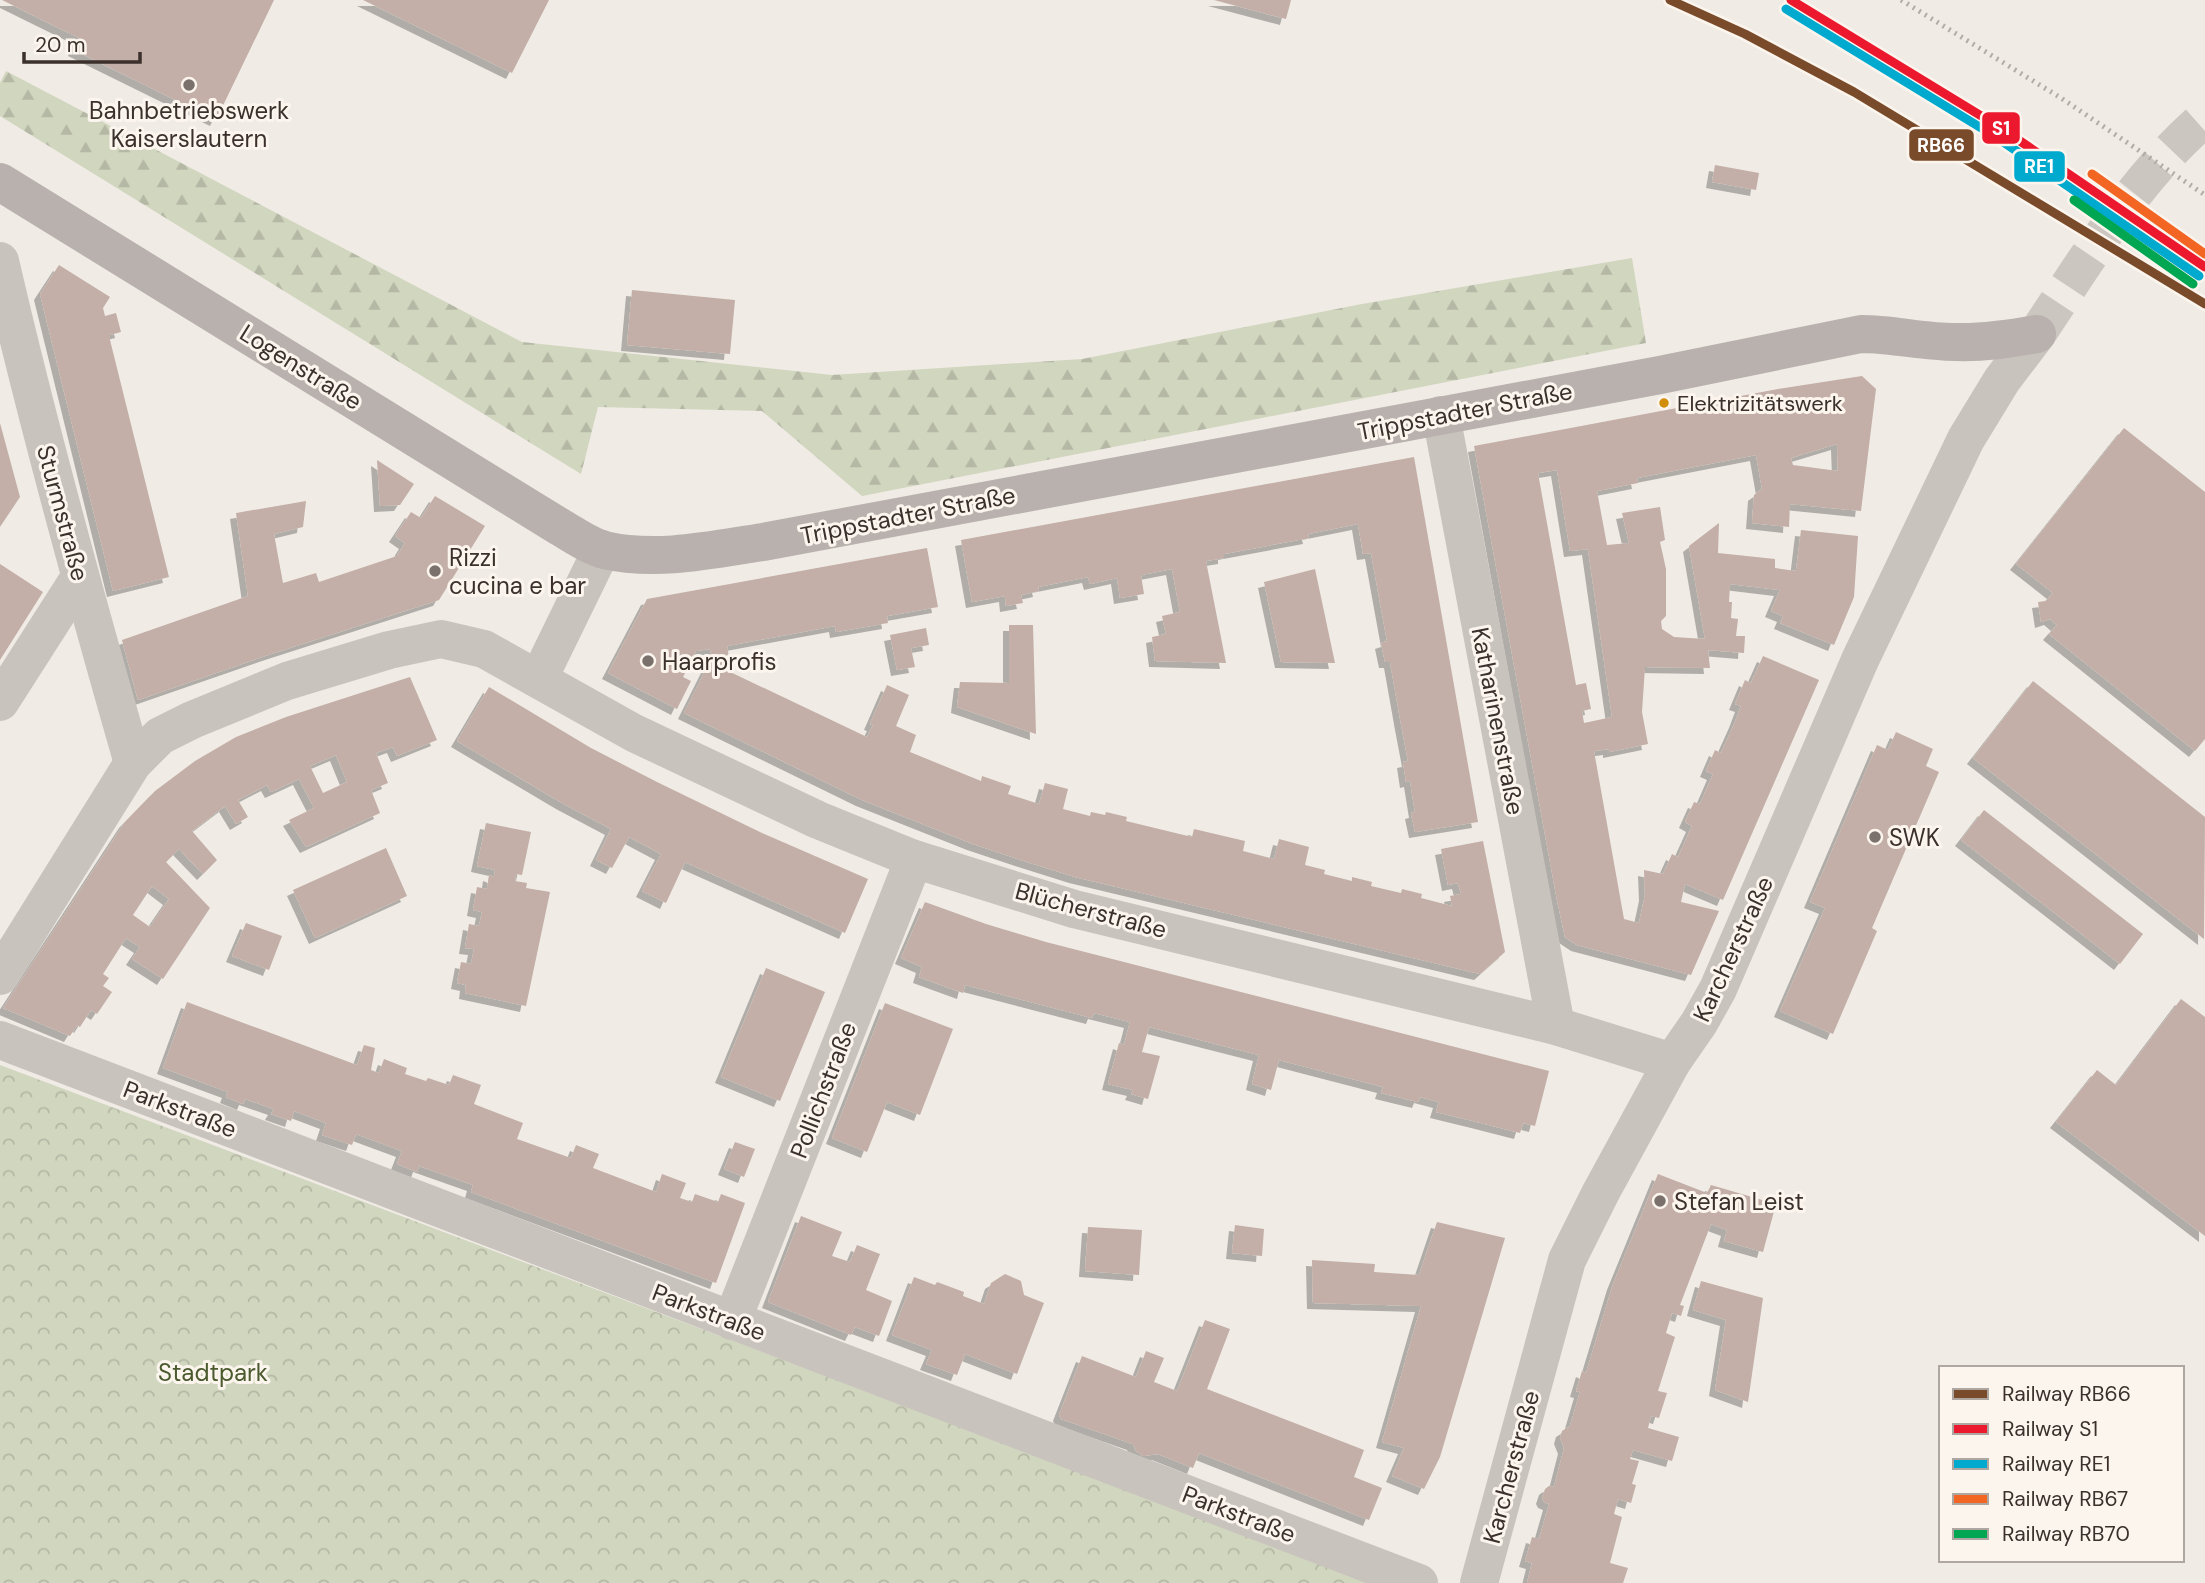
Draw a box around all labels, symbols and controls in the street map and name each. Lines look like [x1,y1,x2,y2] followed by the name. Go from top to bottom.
[24,21,140,65] scale bar
[35,31,86,59] text: 20 m
[181,77,197,93] marker: Bahnbetriebswerk Kaiserslautern
[89,95,289,154] place label: Bahnbetriebswerk Kaiserslautern
[1981,111,2021,145] line badge: S1
[1992,116,2010,141] text: S1
[1908,128,1975,162] line badge: RB66
[1917,133,1965,158] text: RB66
[2013,150,2066,183] line badge: RE1
[2024,154,2054,179] text: RE1
[234,317,368,417] street label: Logenstraße
[1355,375,1575,447] street label: Trippstadter Straße
[1677,389,1843,418] place label: Elektrizitätswerk
[1657,396,1671,410] marker: Elektrizitätswerk
[30,442,96,584] street label: Sturmstraße
[798,479,1018,551] street label: Trippstadter Straße
[449,542,586,601] place label: Rizzi cucina e bar
[427,563,443,579] marker: Rizzi cucina e bar
[1465,625,1531,817] street label: Katharinenstraße
[662,646,777,677] place label: Haarprofis
[640,653,656,669] marker: Haarprofis
[1889,822,1940,853] place label: SWK
[1867,829,1883,845] marker: SWK
[1686,871,1780,1027] street label: Karcherstraße
[1012,875,1170,945] street label: Blücherstraße
[783,1017,863,1163] street label: Pollichstraße
[119,1073,241,1145] street label: Parkstraße
[1674,1186,1804,1217] place label: Stefan Leist
[1652,1193,1668,1209] marker: Stefan Leist
[648,1276,770,1348] street label: Parkstraße
[158,1357,268,1388] park label: Stadtpark
[1939,1366,2184,1562] legend
[2002,1380,2131,1408] text: Railway RB66
[1476,1387,1546,1547] street label: Karcherstraße
[2002,1415,2098,1443] text: Railway S1
[2002,1450,2110,1478] text: Railway RE1
[1178,1478,1300,1550] street label: Parkstraße
[2002,1485,2128,1513] text: Railway RB67
[2002,1520,2130,1548] text: Railway RB70

